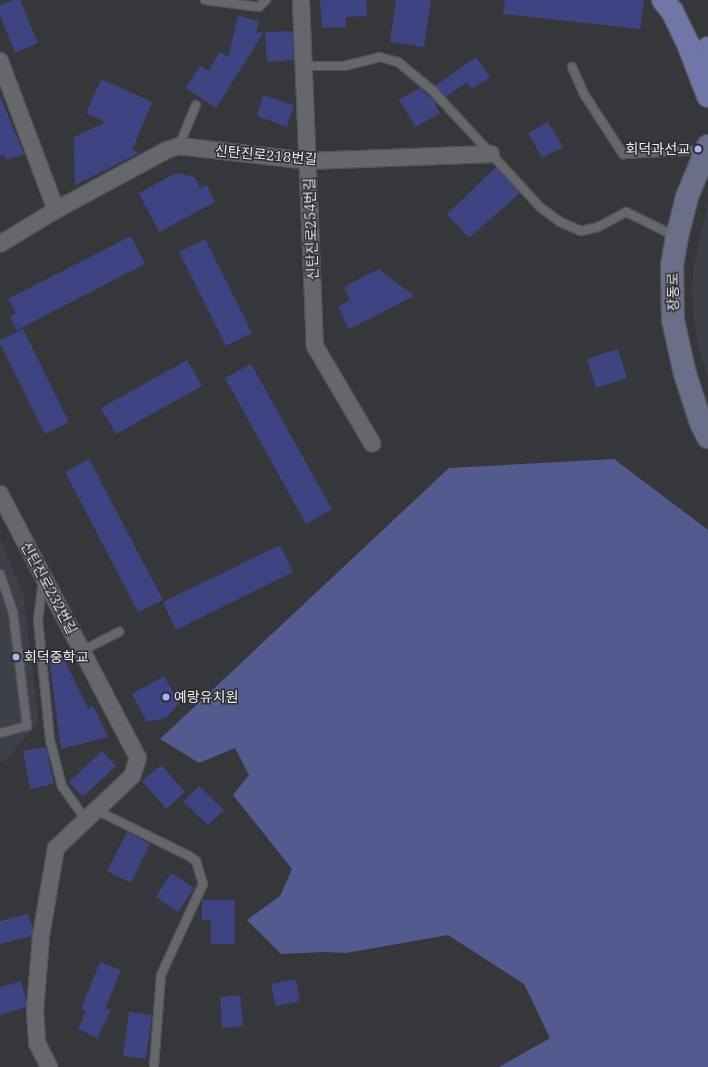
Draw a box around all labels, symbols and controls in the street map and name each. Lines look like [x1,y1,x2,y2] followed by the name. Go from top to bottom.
[626,141,690,157] place label: 회덕과선교
[214,142,318,168] street label: 신탄진로218번길
[693,144,703,154] marker: 회덕과선교
[301,177,321,281] street label: 신탄진로254번길
[664,273,682,311] street label: 장동로
[18,539,80,637] street label: 신탄진로232번길
[24,649,88,665] place label: 회덕중학교
[11,652,21,662] marker: 회덕중학교
[174,689,238,705] place label: 예랑유치원
[161,692,171,702] marker: 예랑유치원

